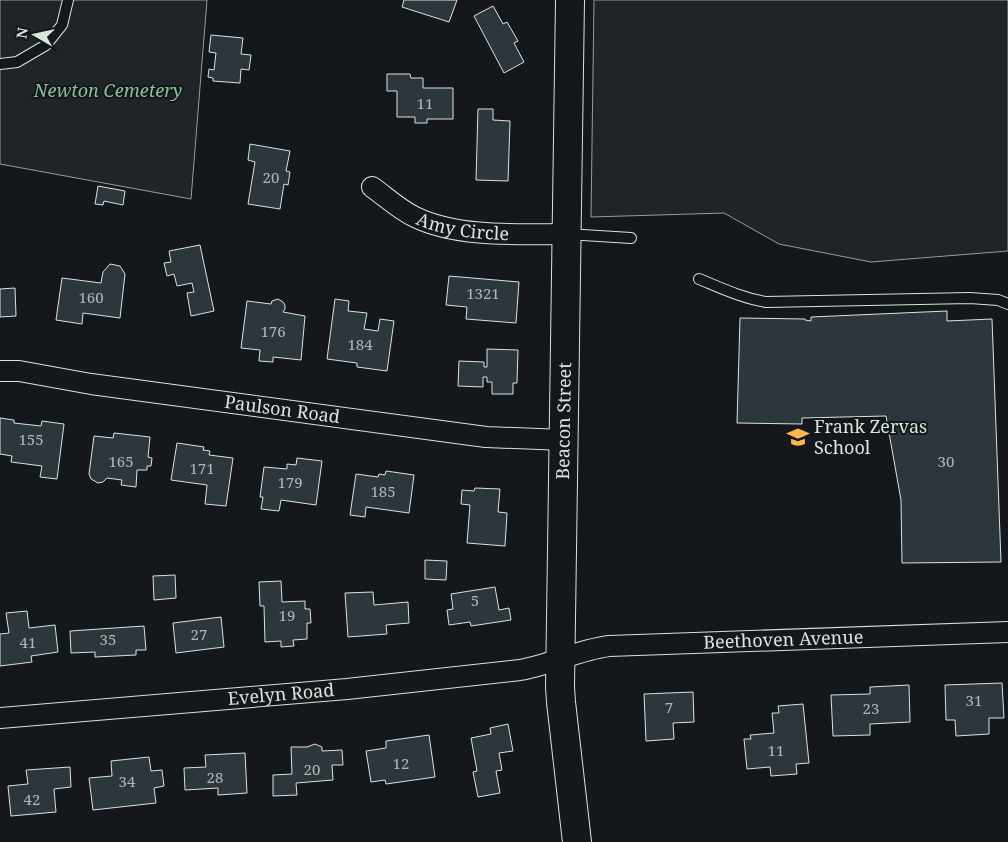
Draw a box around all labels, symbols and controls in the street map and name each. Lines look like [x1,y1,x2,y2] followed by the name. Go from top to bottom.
[10,10,60,60] north arrow
[11,26,32,40] text: N
[33,78,182,102] park label: Newton Cemetery
[417,93,433,113] house number: 11
[263,167,279,187] house number: 20
[413,206,509,245] street label: Amy Circle
[466,283,500,303] house number: 1321
[78,287,104,307] house number: 160
[260,321,286,341] house number: 176
[347,334,373,354] house number: 184
[550,362,576,480] street label: Beacon Street
[223,389,341,428] street label: Paulson Road
[814,414,927,459] place label: Frank Zervas School
[785,424,811,450] school or university icon: Frank Zervas School
[18,429,44,449] house number: 155
[108,451,134,471] house number: 165
[938,451,954,471] house number: 30
[189,458,215,478] house number: 171
[277,472,303,492] house number: 179
[370,481,396,501] house number: 185
[471,590,479,610] house number: 5
[279,605,295,625] house number: 19
[191,624,207,644] house number: 27
[703,624,864,654] street label: Beethoven Avenue
[100,629,116,649] house number: 35
[20,632,36,652] house number: 41
[227,677,335,710] street label: Evelyn Road
[966,690,982,710] house number: 31
[665,697,673,717] house number: 7
[863,698,879,718] house number: 23
[768,740,784,760] house number: 11
[393,753,409,773] house number: 12
[304,759,320,779] house number: 20
[207,767,223,787] house number: 28
[119,771,136,791] house number: 34
[24,789,40,809] house number: 42

